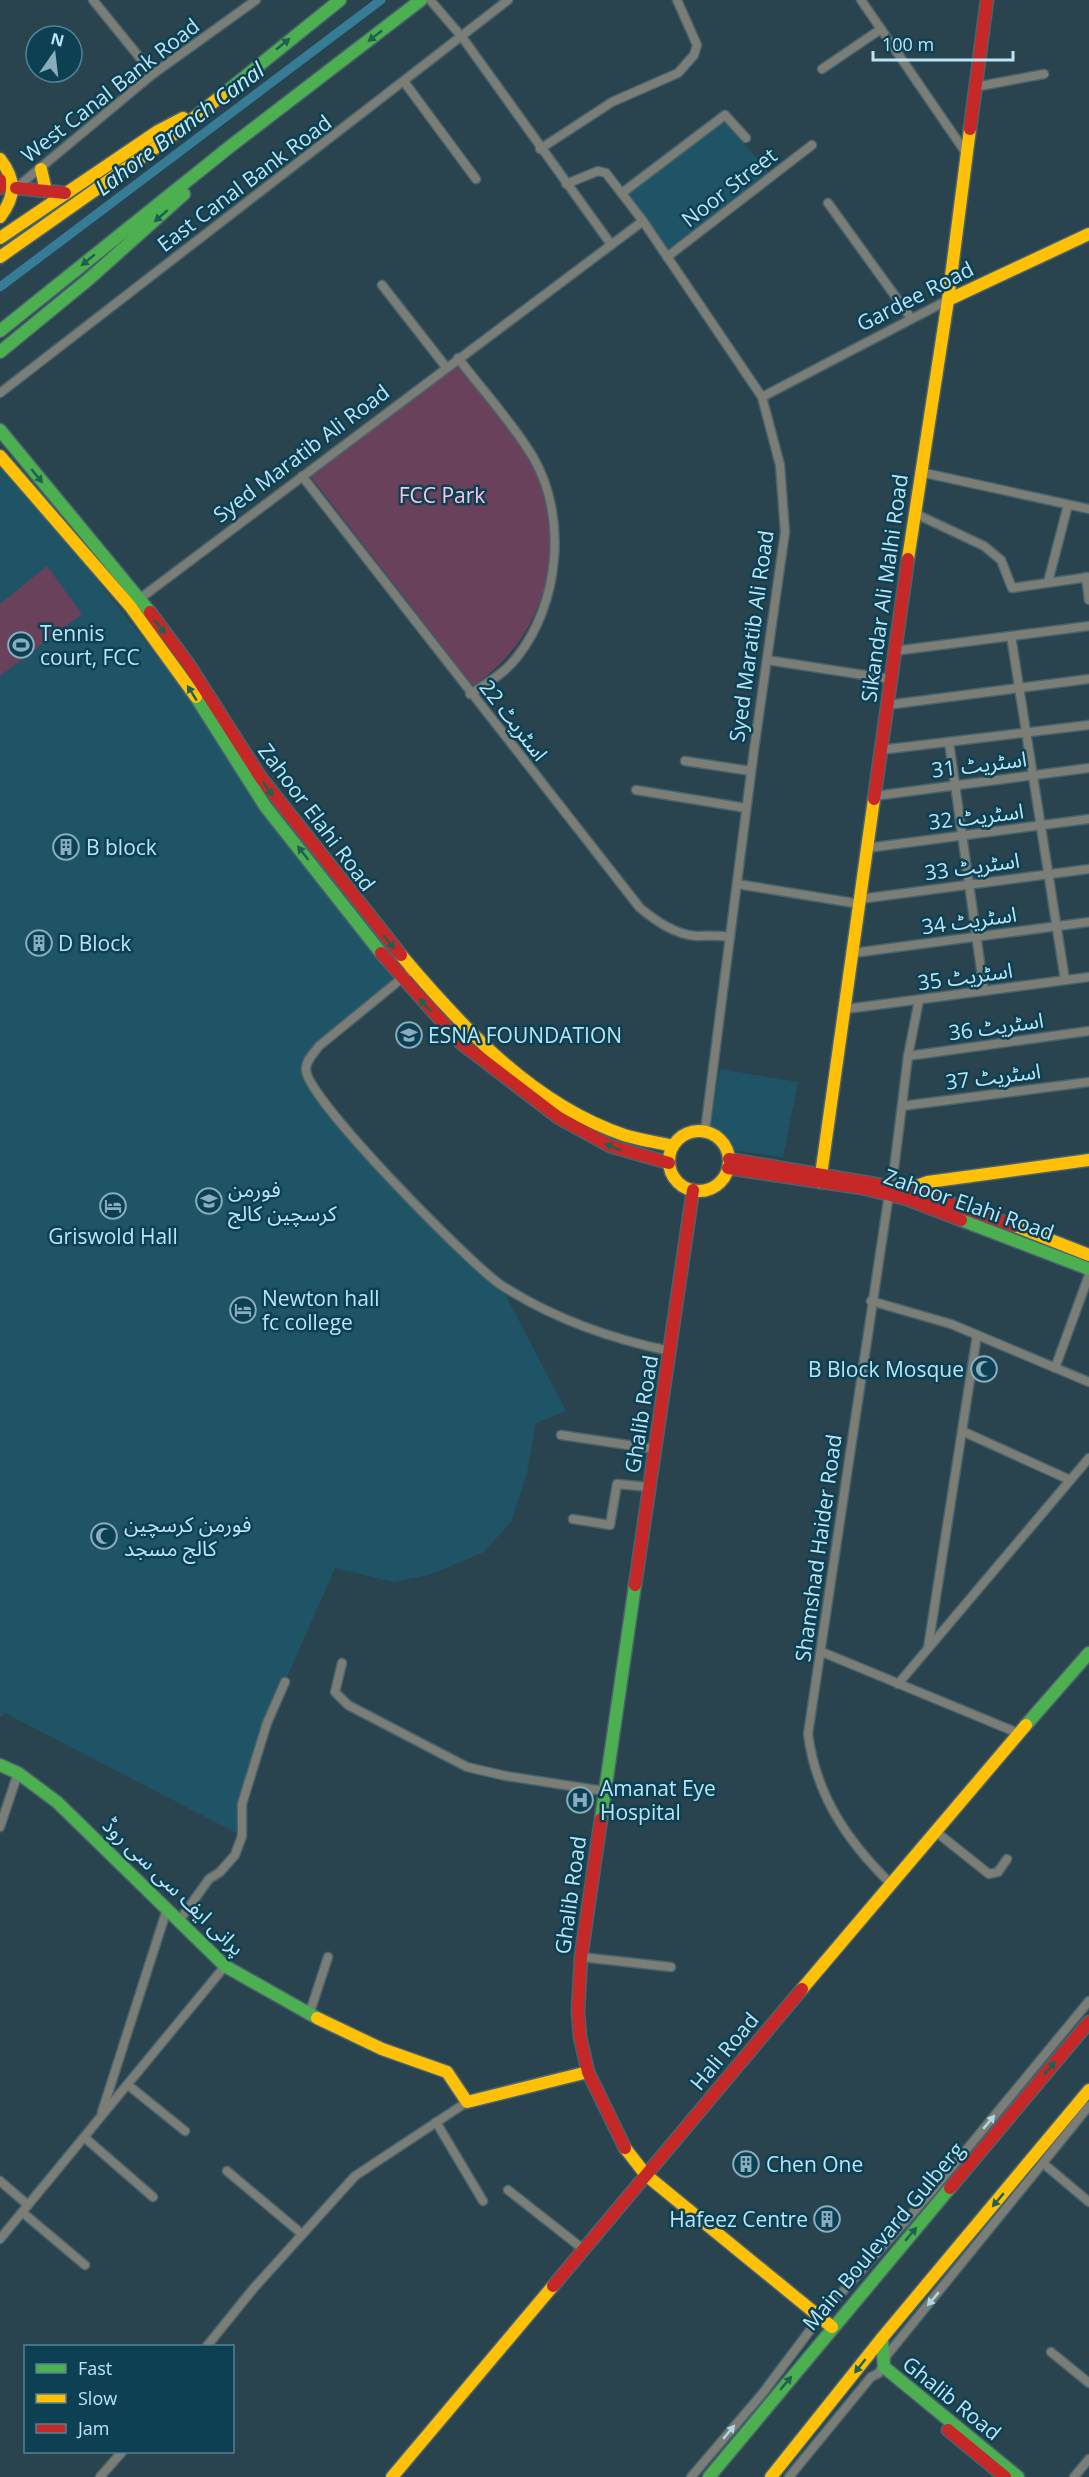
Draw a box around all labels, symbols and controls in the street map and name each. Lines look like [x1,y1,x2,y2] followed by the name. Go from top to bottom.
[15,12,205,168] street label: West Canal Bank Road
[24,24,84,84] north arrow
[873,24,1012,62] scale bar
[49,27,67,52] text: N
[367,29,382,41] one-way arrow
[882,32,934,56] text: 100 m
[276,39,291,51] one-way arrow
[88,54,270,202] water label: Lahore Branch Canal
[151,108,337,258] street label: East Canal Bank Road
[676,141,782,233] street label: Noor Street
[154,209,169,222] one-way arrow
[80,254,96,267] one-way arrow
[852,255,978,337] street label: Gardee Road
[207,378,395,528] street label: Syed Maratib Ali Road
[30,468,43,483] one-way arrow
[854,472,914,704] street label: Sikandar Ali Malhi Road
[399,481,485,509] park label: FCC Park
[722,528,780,744] street label: Syed Maratib Ali Road
[40,619,140,671] place label: Tennis court, FCC
[154,619,166,635] one-way arrow
[6,630,36,660] sports icon: Tennis court, FCC
[474,674,554,766] street label: اسٹریٹ 22
[187,685,198,701] one-way arrow
[252,737,382,897] street label: Zahoor Elahi Road
[930,744,1028,784] street label: اسٹریٹ 31
[262,780,274,796] one-way arrow
[927,796,1025,836] street label: اسٹریٹ 32
[51,832,81,862] building icon: B block
[86,833,157,861] place label: B block
[923,845,1021,887] street label: اسٹریٹ 33
[297,846,309,861] one-way arrow
[920,899,1018,941] street label: اسٹریٹ 34
[24,928,54,958] building icon: D Block
[58,929,131,957] place label: D Block
[383,934,395,949] one-way arrow
[916,955,1014,997] street label: اسٹریٹ 35
[418,997,432,1012] one-way arrow
[947,1005,1045,1047] street label: اسٹریٹ 36
[394,1020,424,1050] school or university icon: ESNA FOUNDATION
[428,1021,622,1049] place label: ESNA FOUNDATION
[944,1056,1042,1096] street label: اسٹریٹ 37
[603,1142,621,1152] one-way arrow
[880,1162,1058,1246] street label: Zahoor Elahi Road
[228,1175,337,1229] place label: فورمن کرسچین کالج
[194,1186,224,1216] school or university icon: فورمن کرسچین کالج
[98,1191,128,1221] hotel icon: Griswold Hall
[48,1222,178,1250] place label: Griswold Hall
[262,1284,379,1336] place label: Newton hall fc college
[228,1295,258,1325] hotel icon: Newton hall fc college
[618,1353,664,1475] street label: Ghalib Road
[969,1354,999,1384] mosque icon: B Block Mosque
[808,1355,964,1383] place label: B Block Mosque
[788,1432,848,1664] street label: Shamshad Haider Road
[124,1510,251,1564] place label: فورمن کرسچین کالج مسجد
[89,1521,119,1551] mosque icon: فورمن کرسچین کالج مسجد
[600,1774,716,1826] place label: Amanat Eye Hospital
[565,1785,595,1815] hospital icon: Amanat Eye Hospital
[97,1811,251,1961] street label: پرانی ایف سی سی روڈ
[548,1834,592,1956] street label: Ghalib Road
[683,2006,765,2096] street label: Hali Road
[1043,2061,1056,2076] one-way arrow
[983,2114,996,2130] one-way arrow
[796,2136,970,2336] street label: Main Boulevard Gulberg
[731,2149,761,2179] building icon: Chen One
[766,2150,863,2178] place label: Chen One
[992,2192,1005,2208] one-way arrow
[812,2204,842,2234] building icon: Hafeez Centre
[669,2205,808,2233] place label: Hafeez Centre
[904,2227,917,2242] one-way arrow
[927,2291,940,2307] one-way arrow
[24,2345,234,2453] legend
[897,2350,1007,2446] street label: Ghalib Road
[78,2356,112,2380] text: Fast
[854,2358,867,2373] one-way arrow
[779,2376,792,2391] one-way arrow
[78,2386,117,2410] text: Slow
[76,2416,110,2440] text: Jam
[722,2425,735,2440] one-way arrow

